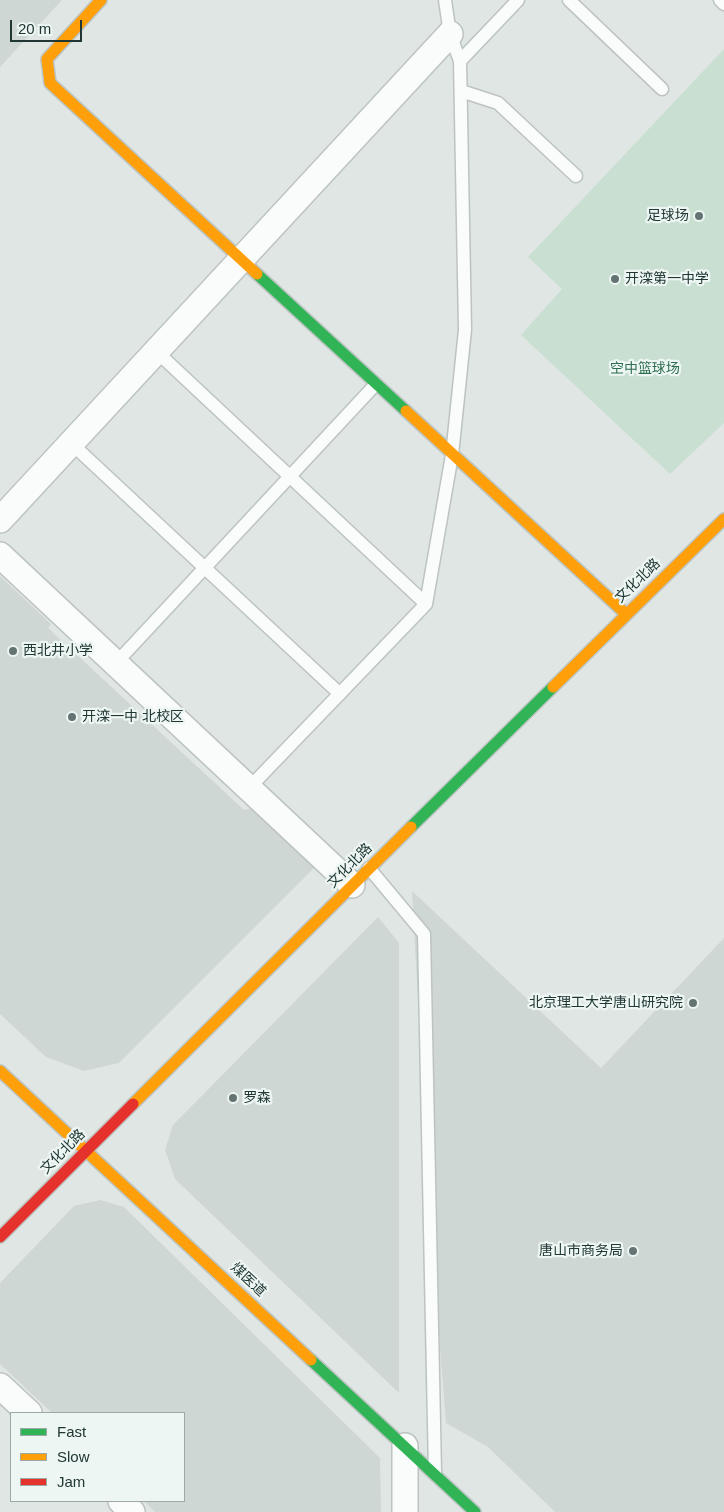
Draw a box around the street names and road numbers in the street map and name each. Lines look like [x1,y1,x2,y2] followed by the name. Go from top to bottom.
[612,556,664,606] street label: 文化北路
[324,840,376,892] street label: 文化北路
[37,1126,89,1178] street label: 文化北路
[227,1260,269,1300] street label: 煤医道

